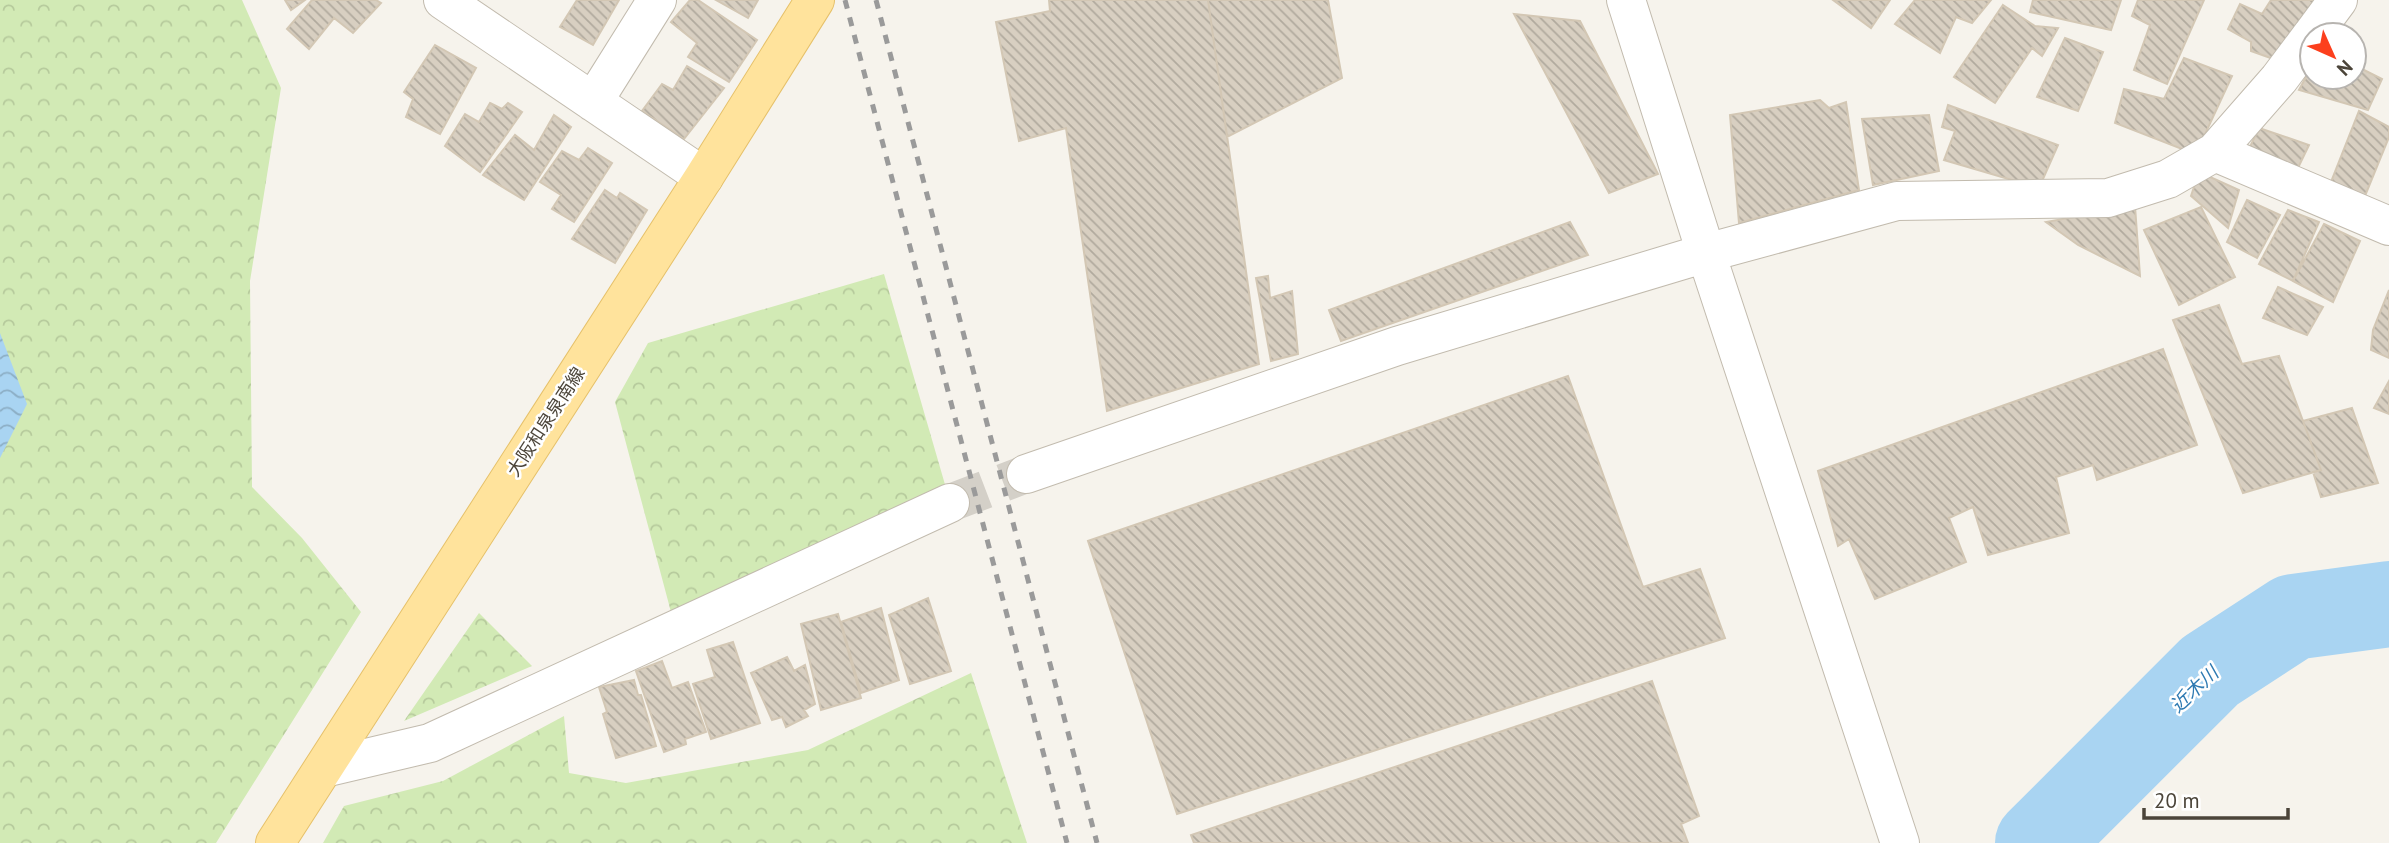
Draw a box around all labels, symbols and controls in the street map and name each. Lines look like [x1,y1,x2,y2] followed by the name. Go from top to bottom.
[2298,21,2368,91] north arrow
[2332,55,2358,81] text: N
[502,363,590,481] street label: 大阪和泉泉南線
[2165,659,2224,717] water label: 近木川
[2144,776,2288,820] scale bar
[2154,787,2200,814] text: 20 m

